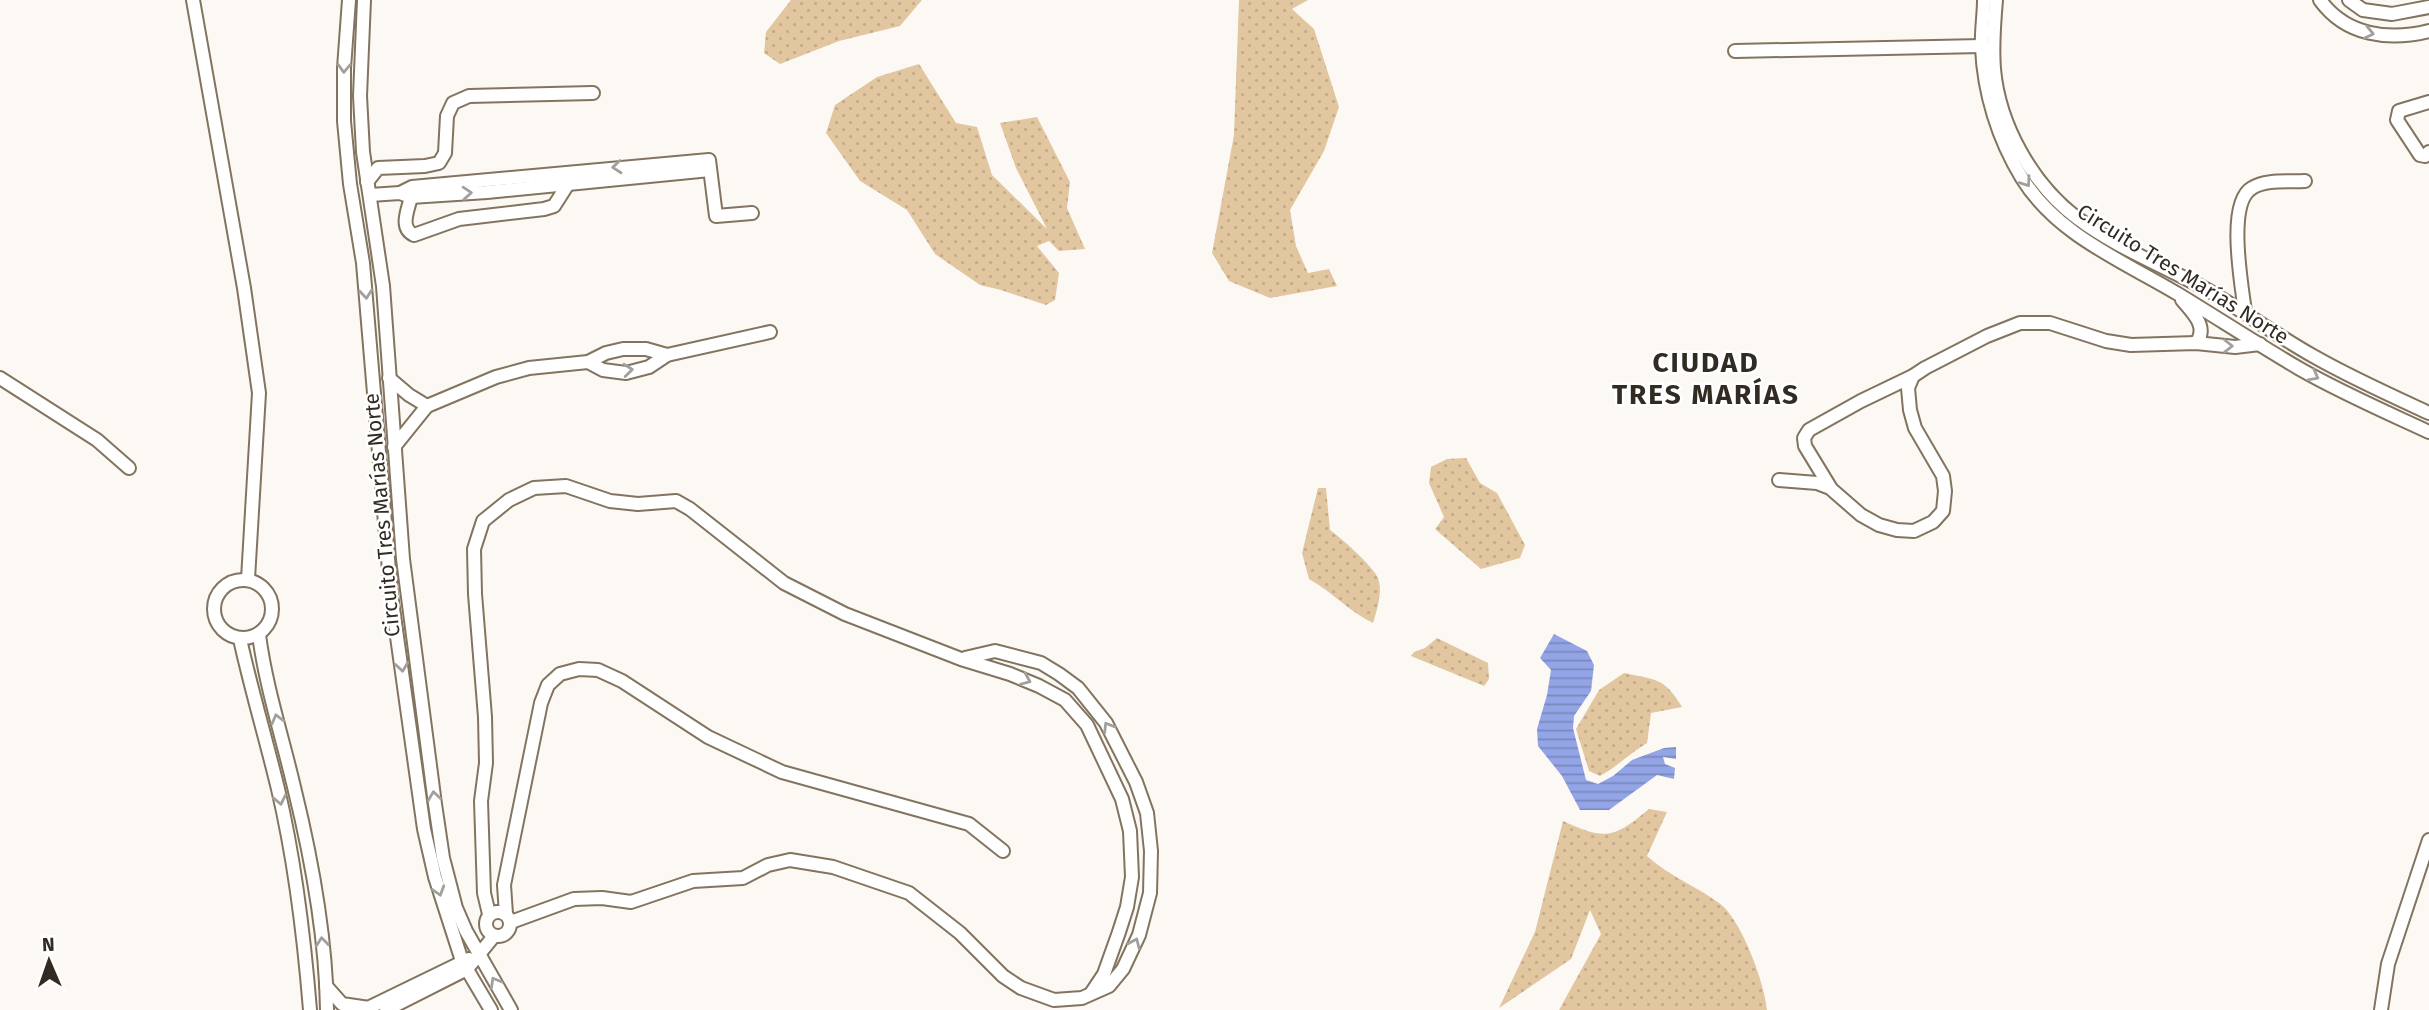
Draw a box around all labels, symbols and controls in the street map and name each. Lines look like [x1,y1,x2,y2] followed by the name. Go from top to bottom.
[2363,25,2375,39] one-way arrow
[336,63,352,74] one-way arrow
[611,159,622,174] one-way arrow
[2018,174,2030,187] one-way arrow
[462,186,473,201] one-way arrow
[2072,198,2294,350] street label: Circuito Tres Marías Norte
[358,288,373,300] one-way arrow
[2223,338,2234,354] one-way arrow
[1612,346,1800,411] district label: CIUDAD TRES MARÍAS
[623,363,634,378] one-way arrow
[2306,368,2319,381] one-way arrow
[358,392,406,638] street label: Circuito Tres Marías Norte
[394,661,409,673] one-way arrow
[1018,672,1031,686] one-way arrow
[271,713,285,725] one-way arrow
[1103,722,1116,735] one-way arrow
[426,790,441,802] one-way arrow
[271,794,286,806] one-way arrow
[431,884,445,897] one-way arrow
[14,926,84,996] north arrow
[42,933,55,956] text: N
[314,936,329,948] one-way arrow
[1127,938,1141,950] one-way arrow
[490,977,503,990] one-way arrow

